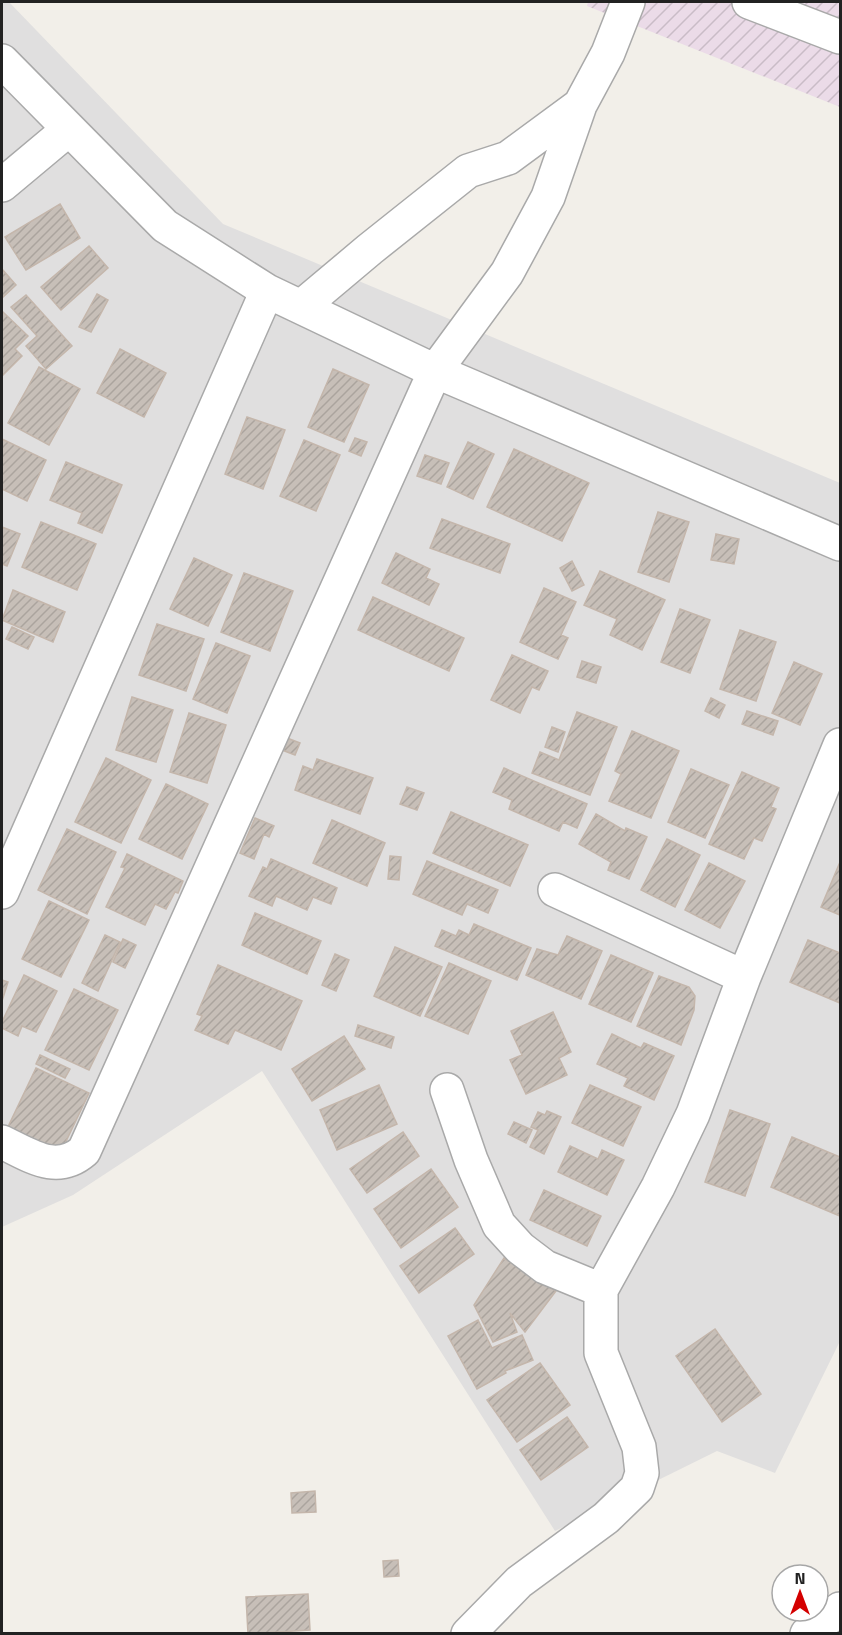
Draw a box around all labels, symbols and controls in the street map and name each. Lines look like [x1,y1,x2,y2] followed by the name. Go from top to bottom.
[770,1563,830,1623] north arrow
[794,1566,806,1590] text: N

